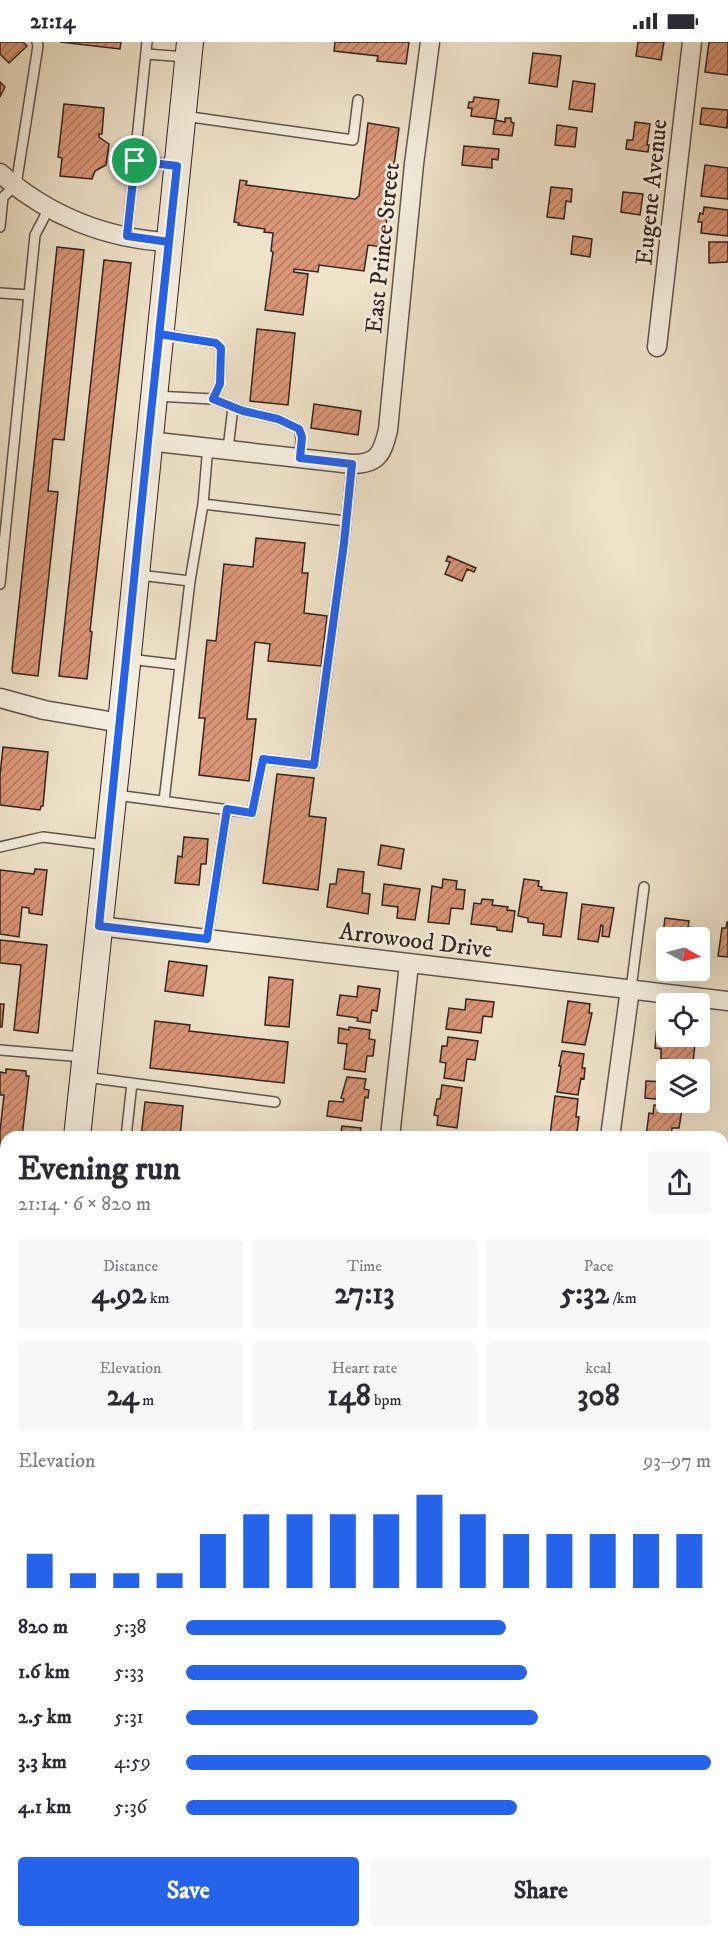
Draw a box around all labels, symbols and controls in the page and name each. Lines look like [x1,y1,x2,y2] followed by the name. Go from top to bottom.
[30,8,75,35] text: 21:14
[629,117,675,267] street label: Eugene Avenue
[109,135,160,186] pin
[118,144,151,177] icon: arrive
[359,161,407,335] street label: East Prince Street
[338,917,494,965] street label: Arrowood Drive
[656,927,710,981] north arrow
[656,927,710,1113] map controls
[656,993,710,1047] button: locate
[656,1059,710,1113] button: layers
[18,1149,180,1190] text: Evening run
[648,1151,711,1214] button: share
[18,1192,151,1217] text: 21:14 · 6 × 820 m
[103,1256,158,1276] text: Distance
[347,1256,382,1276] text: Time
[584,1256,613,1276] text: Pace
[91,1276,146,1313] text: 4.92
[335,1276,394,1313] text: 27:13
[560,1276,609,1313] text: 5:32
[146,1288,170,1308] text: km
[609,1288,637,1308] text: /km
[100,1358,161,1378] text: Elevation
[332,1358,397,1378] text: Heart rate
[585,1358,612,1378] text: kcal
[107,1378,139,1415] text: 24
[327,1378,371,1415] text: 148
[577,1378,620,1415] text: 308
[139,1390,154,1410] text: m
[371,1390,402,1410] text: bpm
[18,1449,95,1474] text: Elevation
[643,1449,711,1474] text: 93–97 m
[18,1615,68,1640] text: 820 m
[114,1615,147,1640] text: 5:38
[18,1660,70,1685] text: 1.6 km
[114,1660,144,1685] text: 5:33
[18,1705,72,1730] text: 2.5 km
[114,1705,144,1730] text: 5:31
[18,1750,67,1775] text: 3.3 km
[114,1750,151,1775] text: 4:59
[18,1795,71,1820] text: 4.1 km
[114,1795,147,1820] text: 5:36
[18,1857,359,1926] button: Save
[371,1857,711,1926] button: Share

